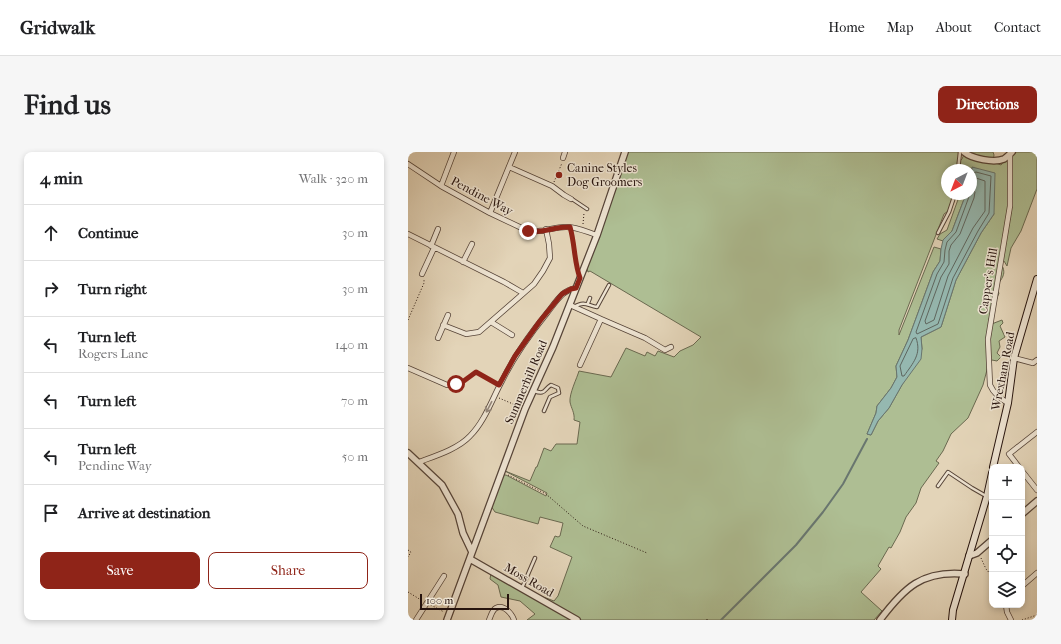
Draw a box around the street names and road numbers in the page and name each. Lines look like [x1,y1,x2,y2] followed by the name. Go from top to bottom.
[449,174,516,218] street label: Pendine Way
[976,246,1000,315] street label: Capper's Hill
[988,330,1018,412] street label: Wrexham Road
[502,337,550,426] street label: Summerhill Road
[502,560,557,600] street label: Moss Road

